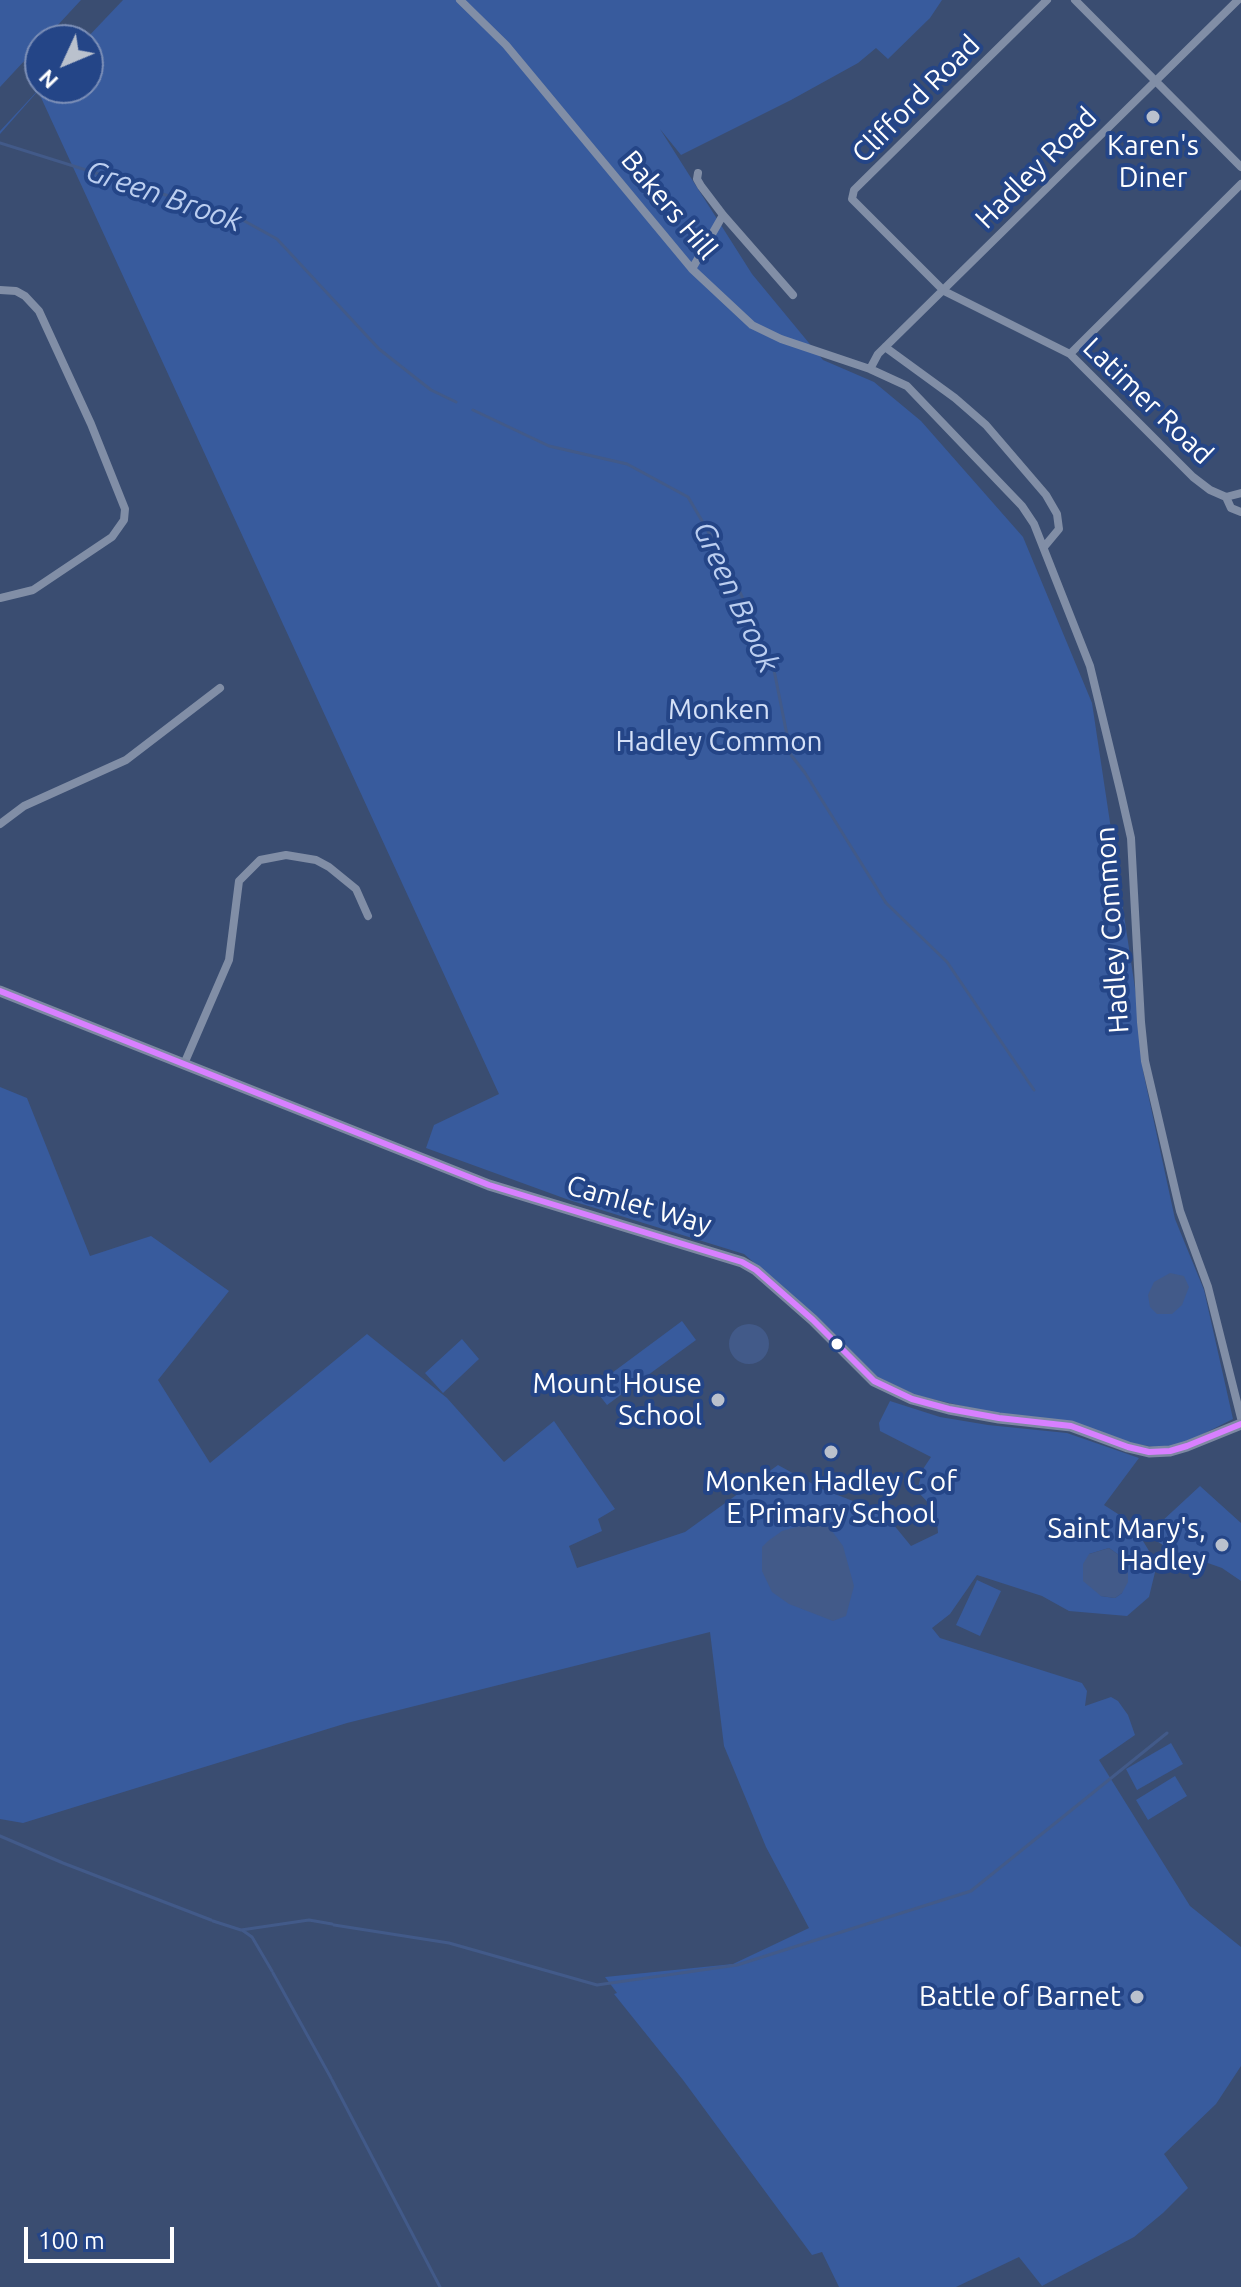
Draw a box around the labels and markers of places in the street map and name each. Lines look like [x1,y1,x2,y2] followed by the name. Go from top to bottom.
[1144,108,1162,126] marker: Karen's Diner
[1107,129,1199,195] place label: Karen's Diner
[829,1336,845,1352] unlabelled marker
[532,1367,702,1433] place label: Mount House School
[709,1391,727,1409] marker: Mount House School
[822,1443,840,1461] marker: Monken Hadley C of E Primary School
[705,1465,957,1531] place label: Monken Hadley C of E Primary School
[1047,1512,1206,1578] place label: Saint Mary's, Hadley
[1213,1536,1231,1554] marker: Saint Mary's, Hadley
[919,1980,1121,2014] place label: Battle of Barnet
[1128,1988,1146,2006] marker: Battle of Barnet

